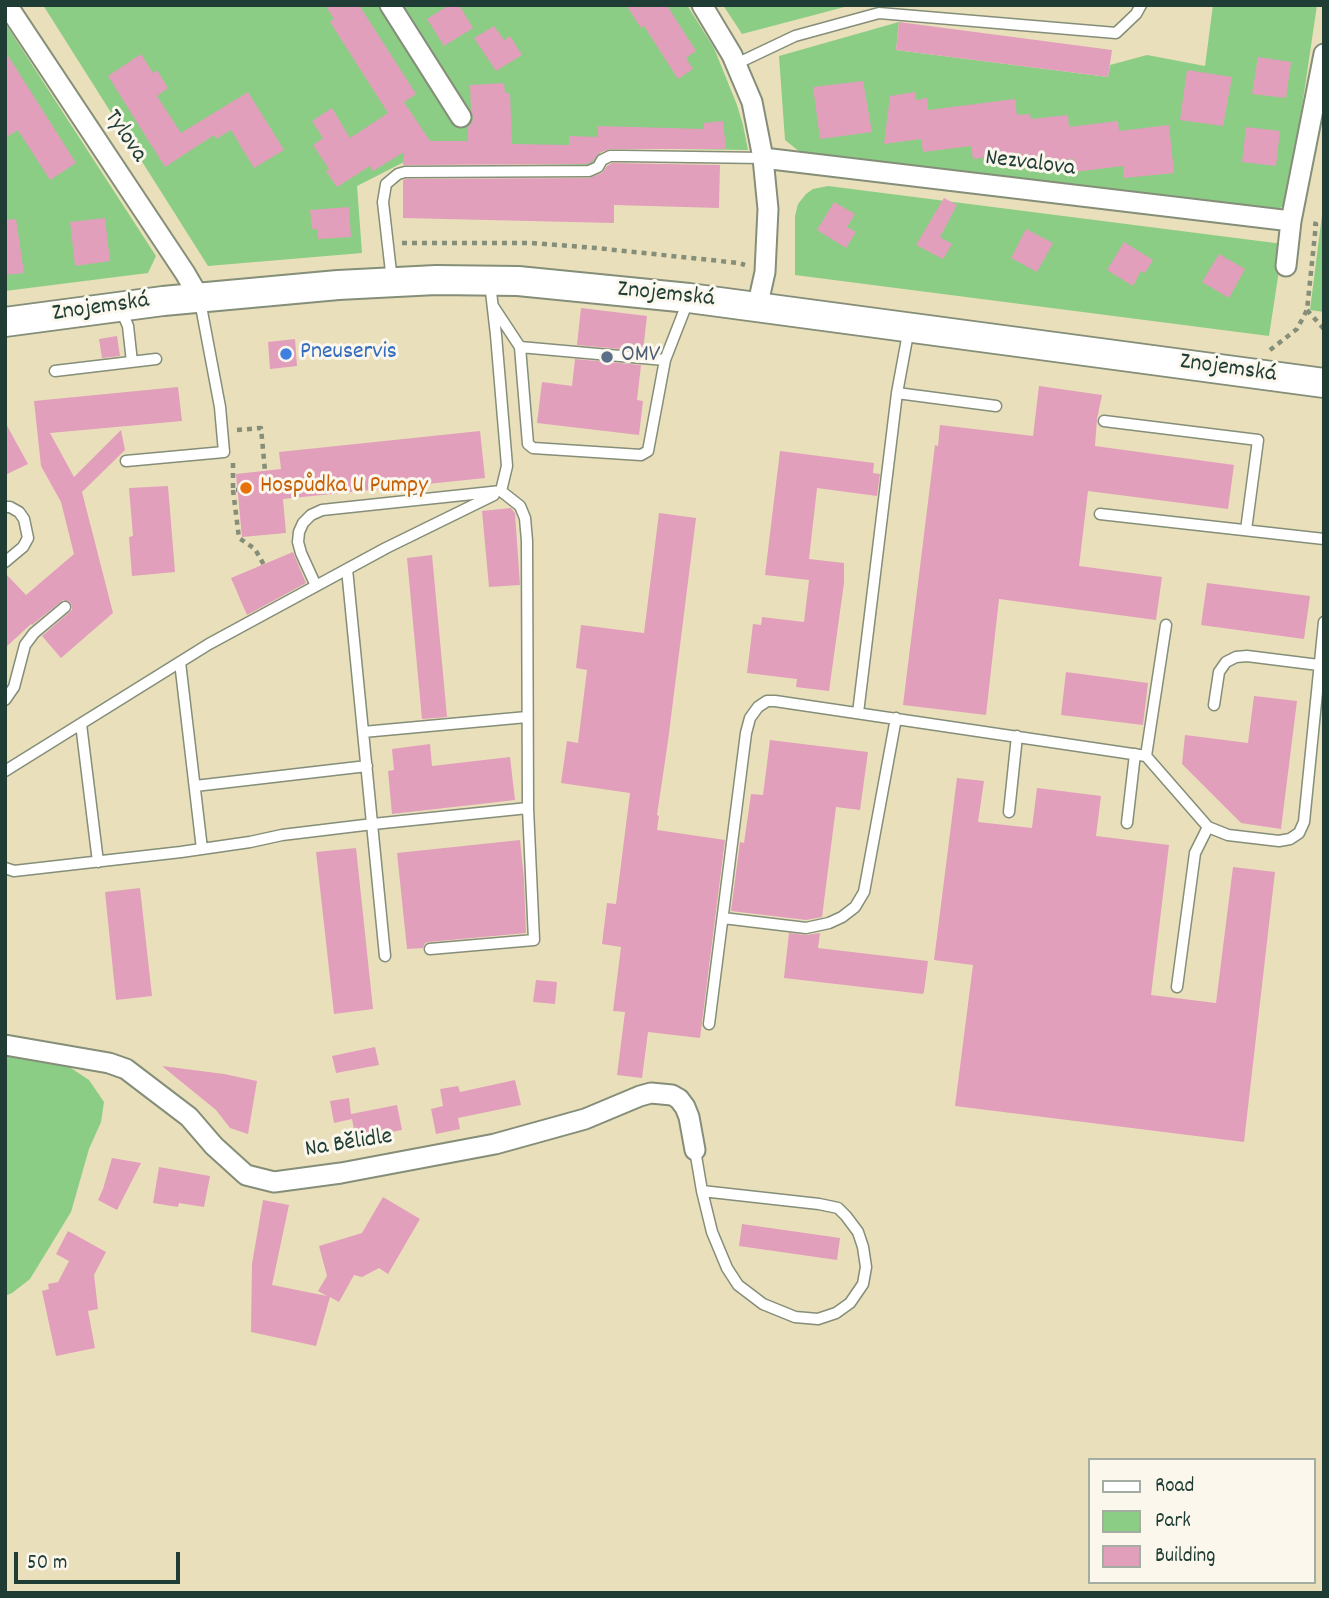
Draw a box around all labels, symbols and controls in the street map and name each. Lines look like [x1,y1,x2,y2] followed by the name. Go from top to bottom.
[96,105,152,169] street label: Tylova
[983,145,1077,185] street label: Nezvalova
[616,277,716,315] street label: Znojemská
[51,288,151,330] street label: Znojemská
[300,340,397,368] place label: Pneuservis
[621,343,660,371] place label: OMV
[278,346,294,362] marker: Pneuservis
[599,349,615,365] marker: OMV
[1178,349,1278,391] street label: Znojemská
[260,474,428,502] place label: Hospůdka U Pumpy
[238,480,254,496] marker: Hospůdka U Pumpy
[303,1124,395,1166] street label: Na Bělidle
[1088,1458,1315,1584] legend
[1155,1472,1194,1502] text: Road
[1155,1507,1191,1537] text: Park
[18,1538,184,1582] scale bar
[1155,1542,1215,1572] text: Building
[27,1549,67,1579] text: 50 m

